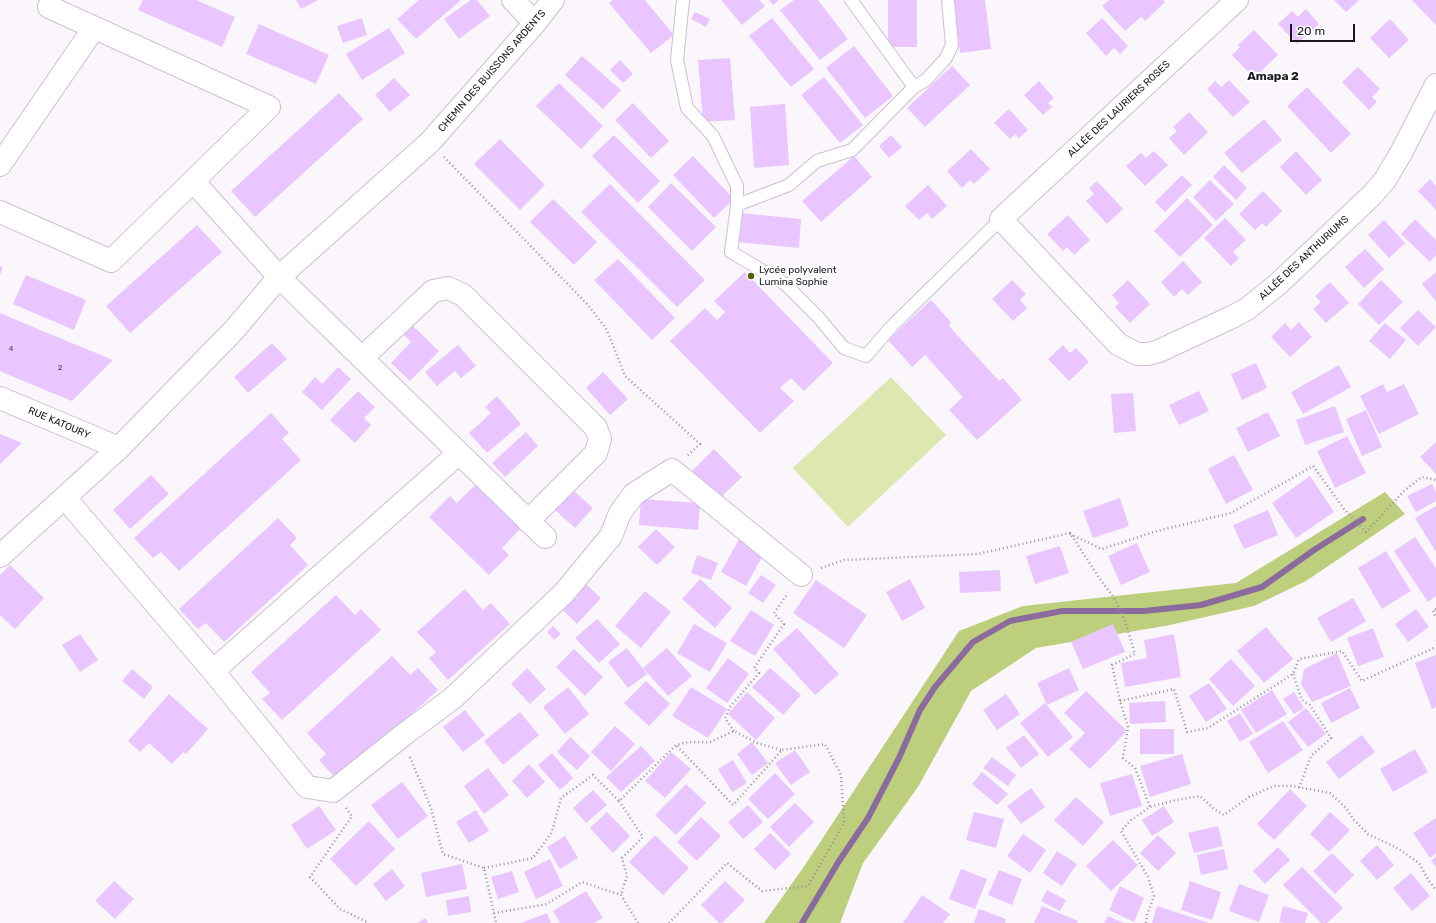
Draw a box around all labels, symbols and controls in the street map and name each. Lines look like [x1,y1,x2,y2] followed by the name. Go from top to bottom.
[436,7,548,135] street label: CHEMIN DES BUISSONS ARDENTS
[1292,16,1357,42] scale bar
[1297,24,1325,38] text: 20 m
[1065,58,1173,160] street label: ALLÉE DES LAURIERS ROSES
[1247,70,1299,84] district label: Amapa 2
[1257,213,1351,303] street label: ALLÉE DES ANTHURIUMS
[759,264,837,288] place label: Lycée polyvalent Lumina Sophie
[746,271,756,281] marker: Lycée polyvalent Lumina Sophie
[9,344,13,354] house number: 4
[58,363,62,373] house number: 2
[26,405,92,441] street label: RUE KATOURY

